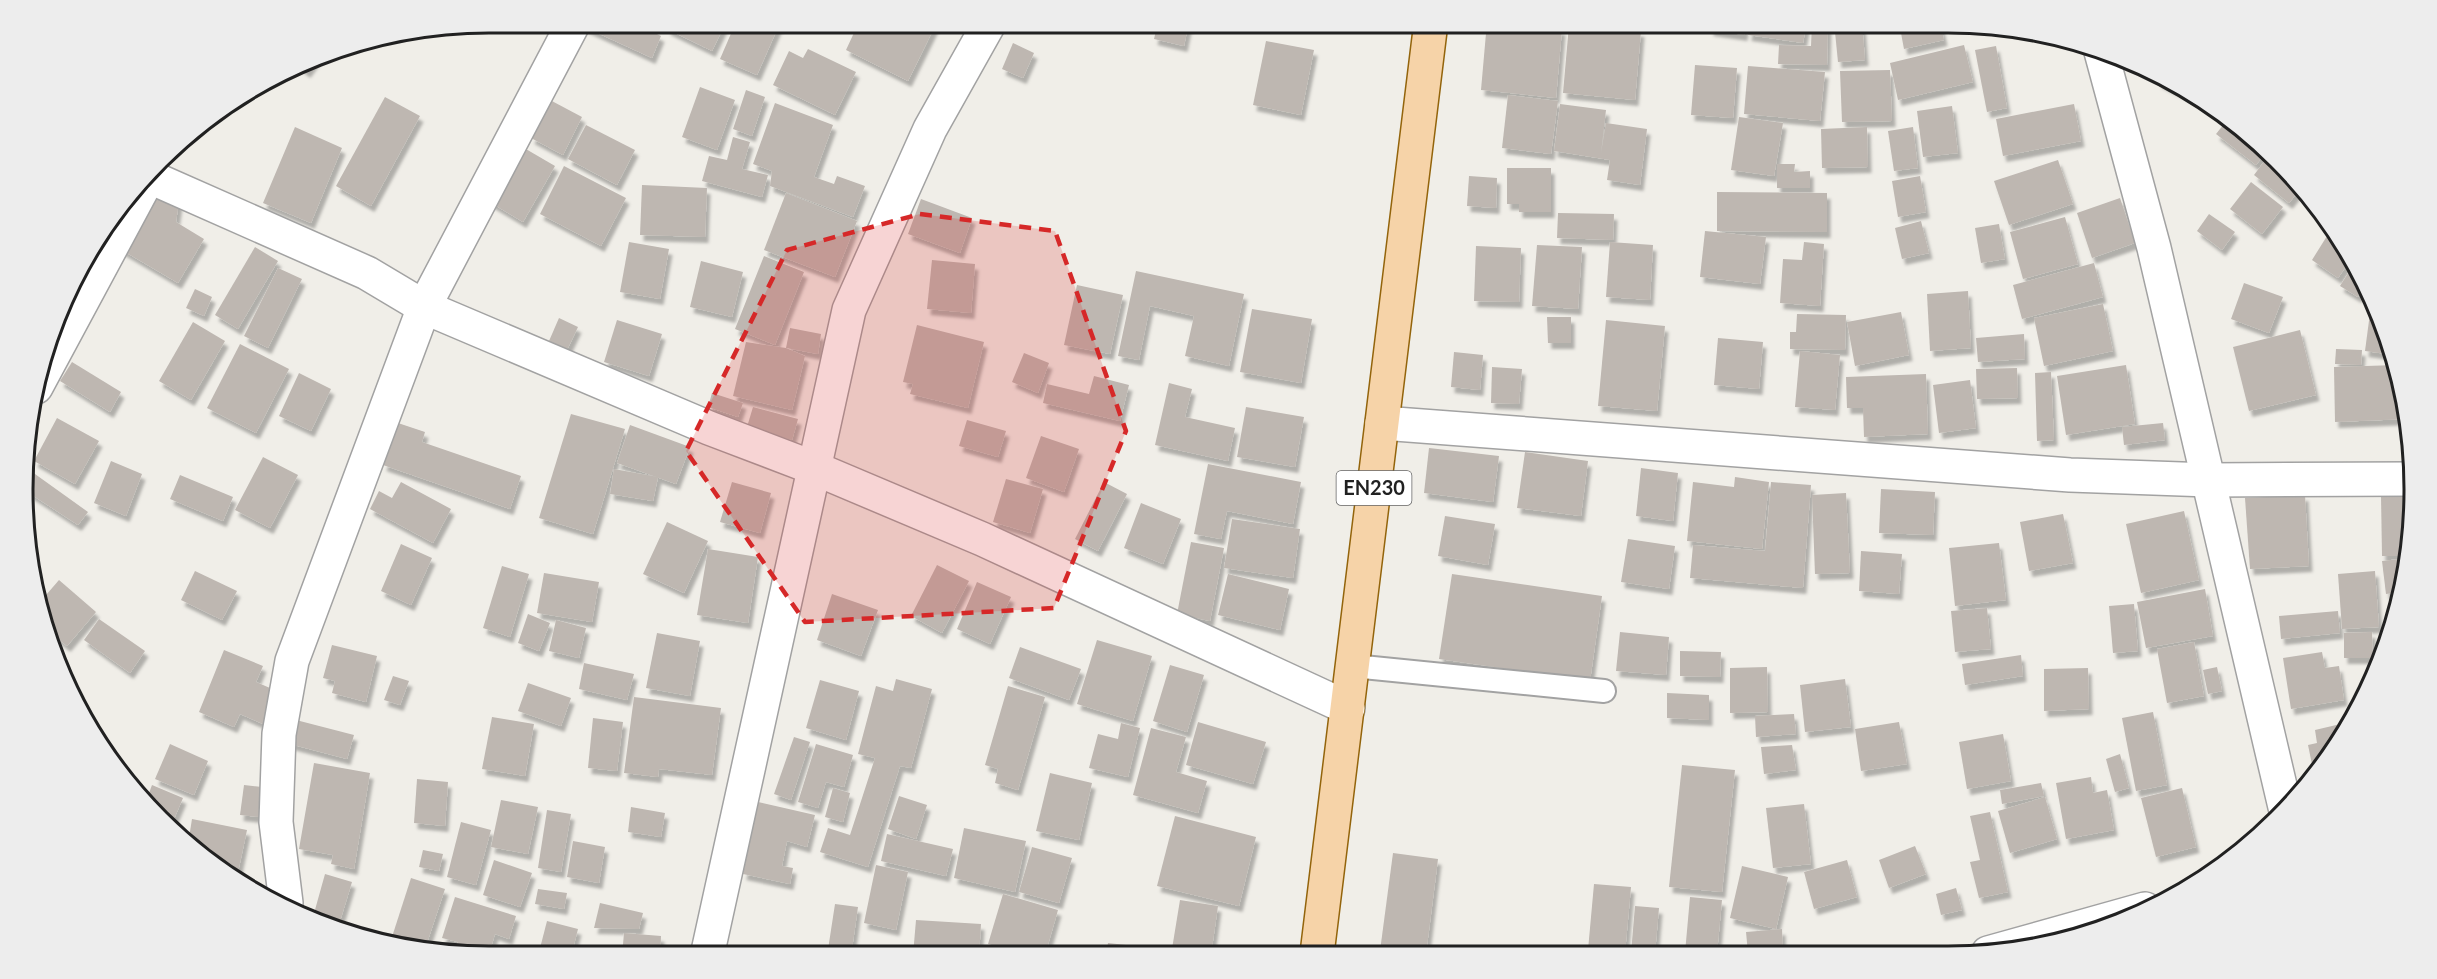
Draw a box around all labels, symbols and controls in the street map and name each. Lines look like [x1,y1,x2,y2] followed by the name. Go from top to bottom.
[1336,471,1412,505] road number: EN230

